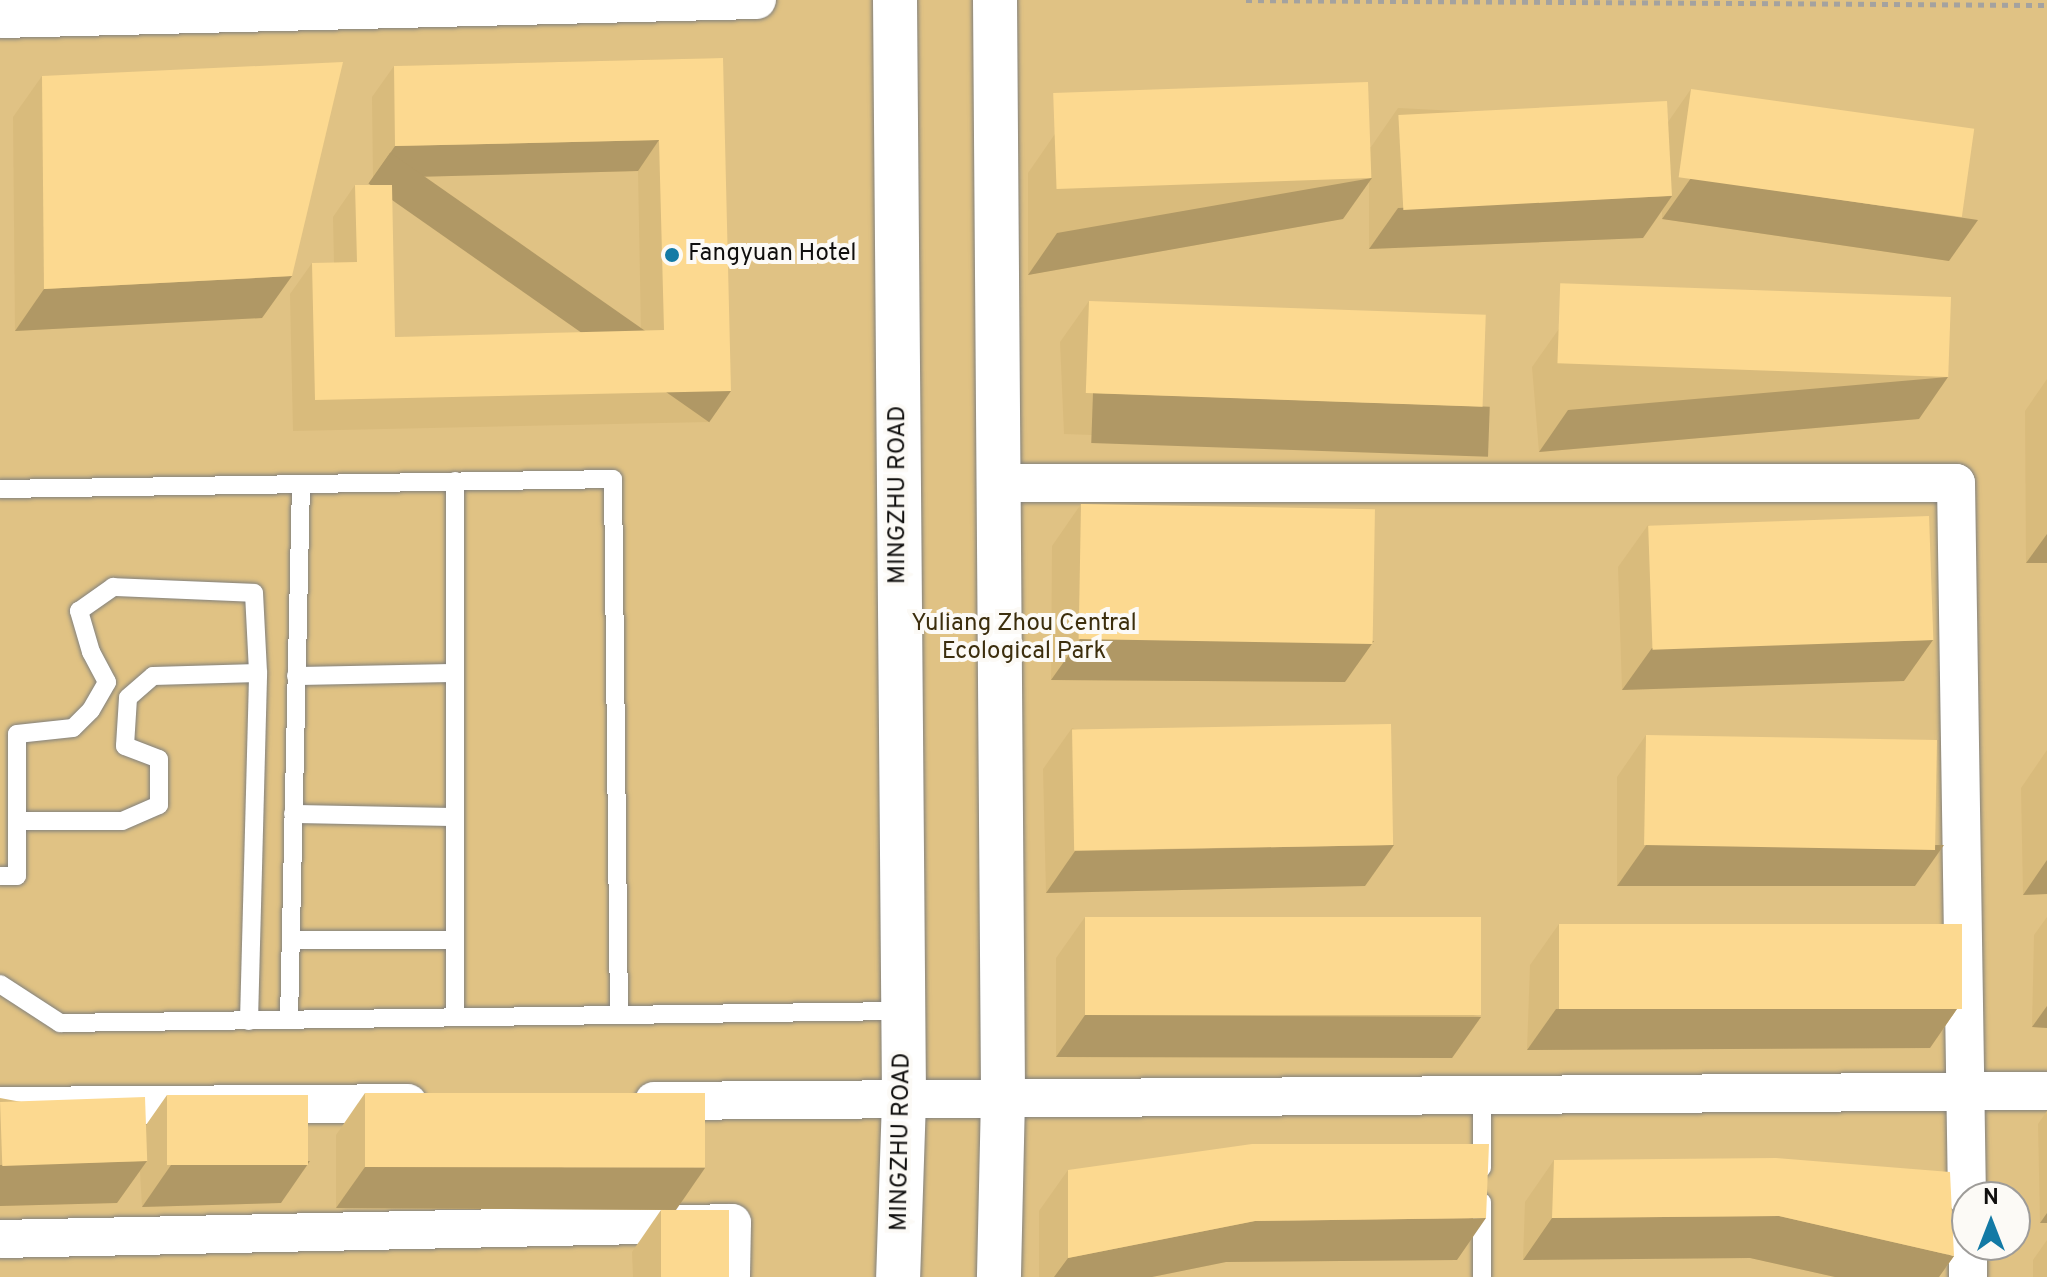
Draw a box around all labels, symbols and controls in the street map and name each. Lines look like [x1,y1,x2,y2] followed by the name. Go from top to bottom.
[688,241,857,269] place label: Fangyuan Hotel
[663,246,681,264] marker: Fangyuan Hotel
[885,406,913,584] street label: MINGZHU ROAD
[911,611,1137,667] park label: Yuliang Zhou Central Ecological Park
[886,1052,918,1232] street label: MINGZHU ROAD
[1951,1181,2031,1261] north arrow
[1983,1185,1999,1212] text: N

